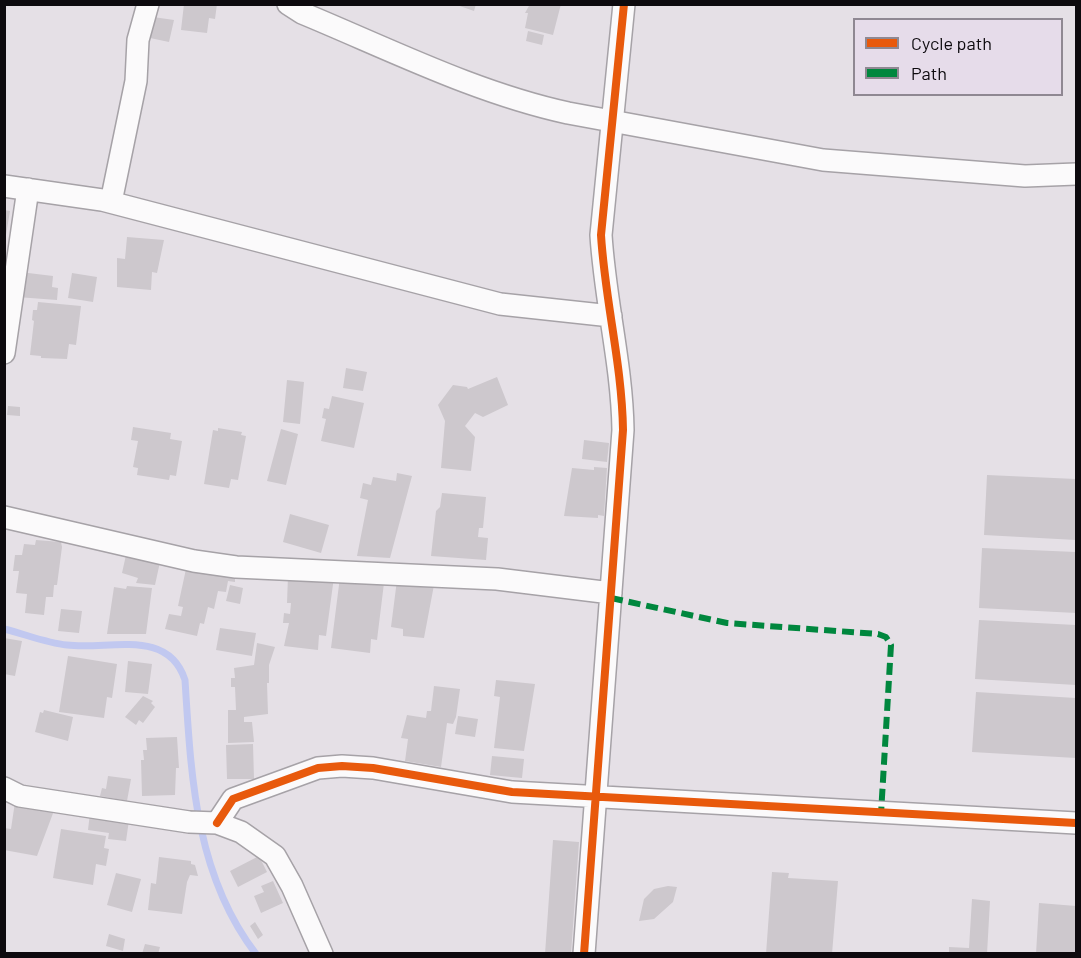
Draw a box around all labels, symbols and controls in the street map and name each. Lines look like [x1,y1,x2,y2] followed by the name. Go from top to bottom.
[853,18,1063,96] legend
[911,32,992,54] text: Cycle path
[911,62,947,84] text: Path

